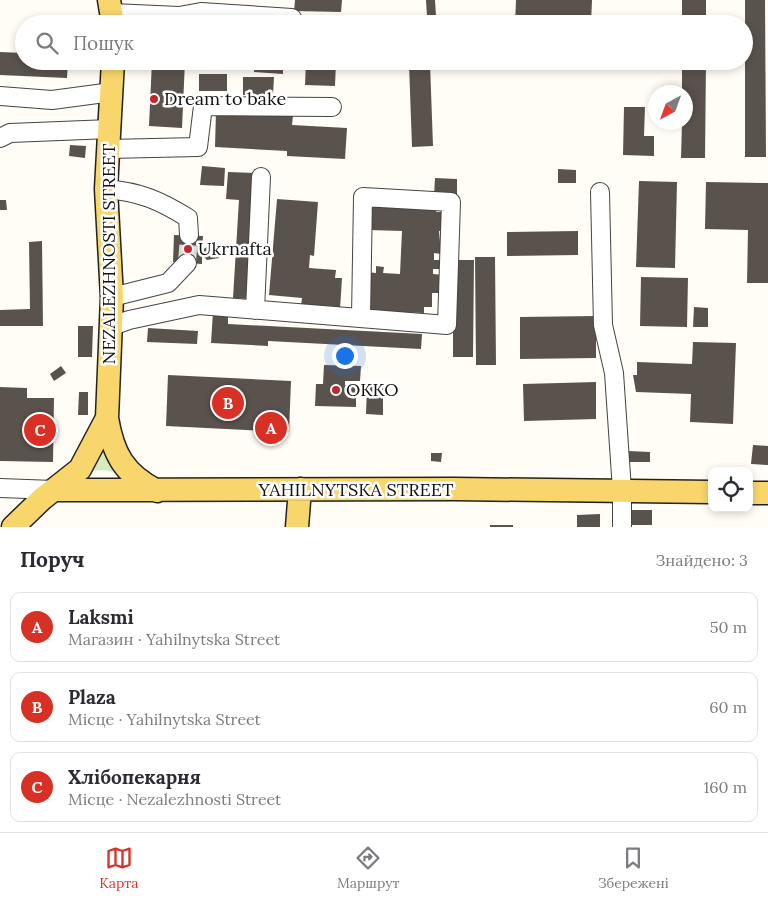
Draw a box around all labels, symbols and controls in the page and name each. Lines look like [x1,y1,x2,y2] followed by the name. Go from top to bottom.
[15,15,753,70] search box
[33,29,61,57] icon: search
[73,31,134,55] text: Пошук
[648,85,693,130] north arrow
[164,87,286,110] place label: Dream to bake
[148,93,160,105] marker: Dream to bake
[97,143,120,365] street label: NEZALEZHNOSTI STREET
[198,237,272,260] place label: Ukrnafta
[182,243,194,255] marker: Ukrnafta
[332,343,358,369] your location
[346,378,399,401] place label: OKKO
[212,384,244,422] pin: B
[330,384,342,396] marker: OKKO
[255,409,287,447] pin: A
[24,411,56,449] pin: C
[708,467,753,512] map controls
[708,467,753,512] button: locate
[257,478,454,501] street label: YAHILNYTSKA STREET
[20,546,85,573] text: Поруч
[655,550,748,570] text: Знайдено: 3
[68,605,134,629] text: Laksmi
[32,617,42,637] text: A
[710,617,747,637] text: 50 m
[68,629,280,649] text: Магазин · Yahilnytska Street
[68,685,116,709] text: Plaza
[32,697,42,717] text: B
[709,697,747,717] text: 60 m
[68,709,261,729] text: Місце · Yahilnytska Street
[68,765,201,789] text: Хлібопекарня
[31,777,43,797] text: C
[703,777,747,797] text: 160 m
[68,789,281,809] text: Місце · Nezalezhnosti Street
[99,844,139,892] tab: Карта
[337,844,400,892] tab: Маршрут
[598,844,669,892] tab: Збережені

